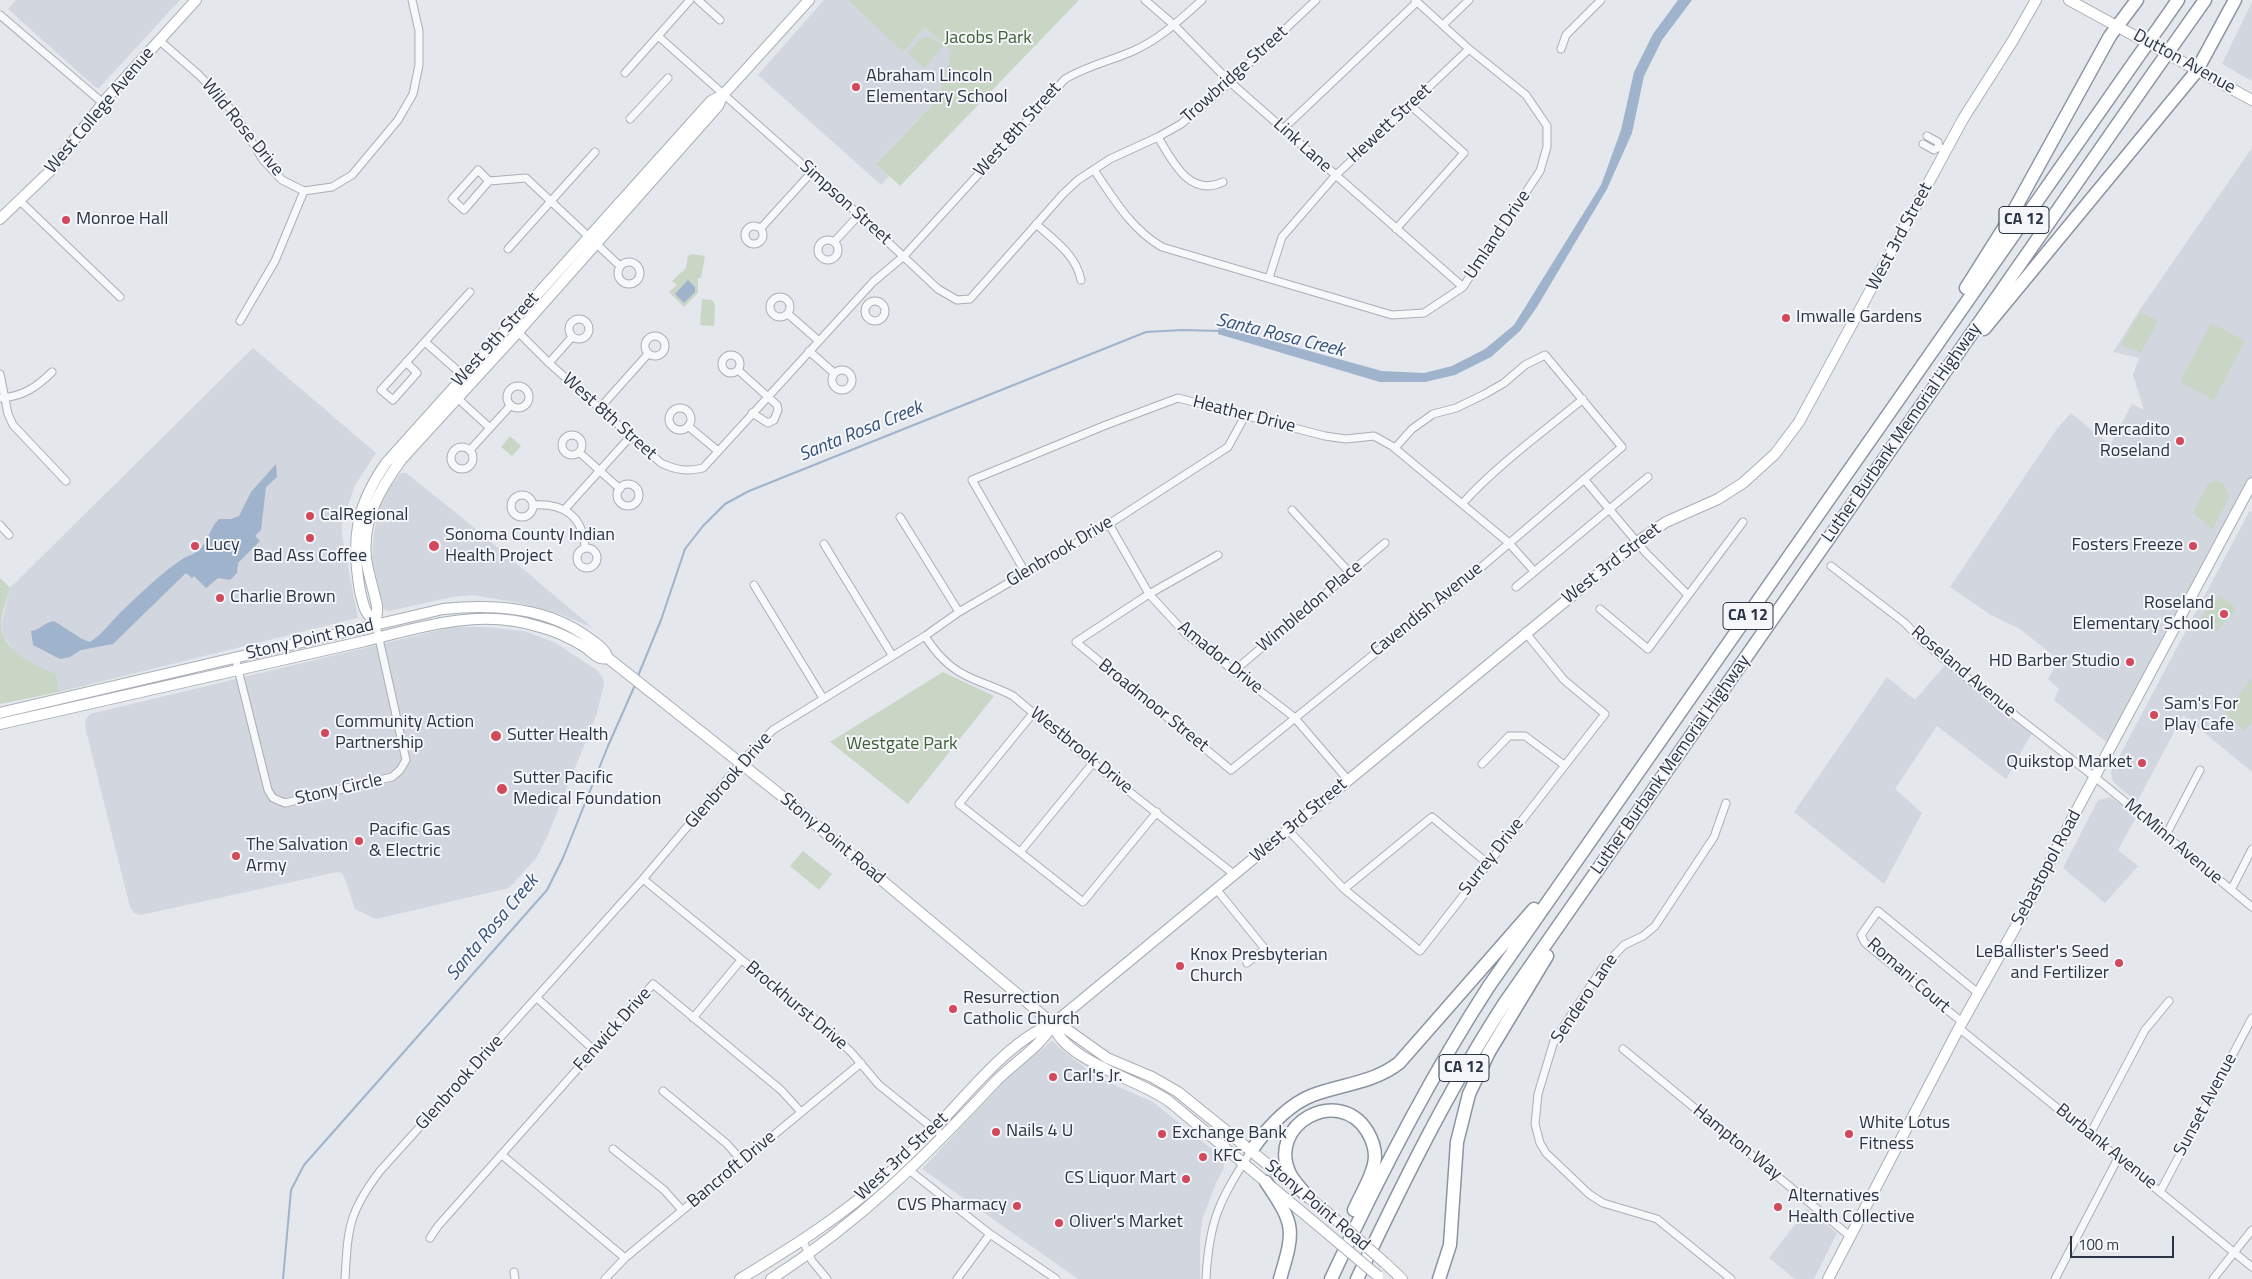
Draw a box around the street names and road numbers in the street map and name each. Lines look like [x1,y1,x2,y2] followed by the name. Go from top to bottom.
[1178,22,1292,128] street label: Trowbridge Street
[2129,25,2239,99] street label: Dutton Avenue
[41,43,159,179] street label: West College Avenue
[196,75,288,181] street label: Wild Rose Drive
[970,78,1066,182] street label: West 8th Street
[1344,80,1436,168] street label: Hewett Street
[1268,114,1336,178] street label: Link Lane
[795,156,895,250] street label: Simpson Street
[1862,179,1938,295] street label: West 3rd Street
[1460,187,1536,283] street label: Umland Drive
[1999,206,2049,234] road number: CA 12
[448,288,544,392] street label: West 9th Street
[1818,319,1986,547] street label: Luther Burbank Memorial Highway
[557,369,661,465] street label: West 8th Street
[1191,392,1297,438] street label: Heather Drive
[1003,512,1117,592] street label: Glenbrook Drive
[1558,519,1666,609] street label: West 3rd Street
[1253,557,1367,657] street label: Wimbledon Place
[1367,558,1487,662] street label: Cavendish Avenue
[1723,602,1773,630] road number: CA 12
[244,615,376,665] street label: Stony Point Road
[1173,617,1267,699] street label: Amador Drive
[1906,622,2020,722] street label: Roseland Avenue
[1587,651,1755,879] street label: Luther Burbank Memorial Highway
[1093,655,1213,757] street label: Broadmoor Street
[1025,703,1137,799] street label: Westbrook Drive
[681,728,777,834] street label: Glenbrook Drive
[293,770,385,810] street label: Stony Circle
[1246,774,1352,868] street label: West 3rd Street
[775,789,889,889] street label: Stony Point Road
[2120,795,2226,889] street label: McMinn Avenue
[2008,807,2086,929] street label: Sebastopol Road
[1455,814,1529,900] street label: Surrey Drive
[1862,934,1954,1018] street label: Romani Court
[1547,950,1623,1048] street label: Sendero Lane
[741,957,851,1055] street label: Brockhurst Drive
[570,984,656,1076] street label: Fenwick Drive
[412,1031,508,1135] street label: Glenbrook Drive
[2170,1050,2242,1160] street label: Sunset Avenue
[1439,1054,1489,1082] road number: CA 12
[1688,1100,1786,1186] street label: Hampton Way
[2051,1100,2161,1194] street label: Burbank Avenue
[851,1108,953,1206] street label: West 3rd Street
[683,1127,781,1213] street label: Bancroft Drive
[1260,1156,1374,1256] street label: Stony Point Road

